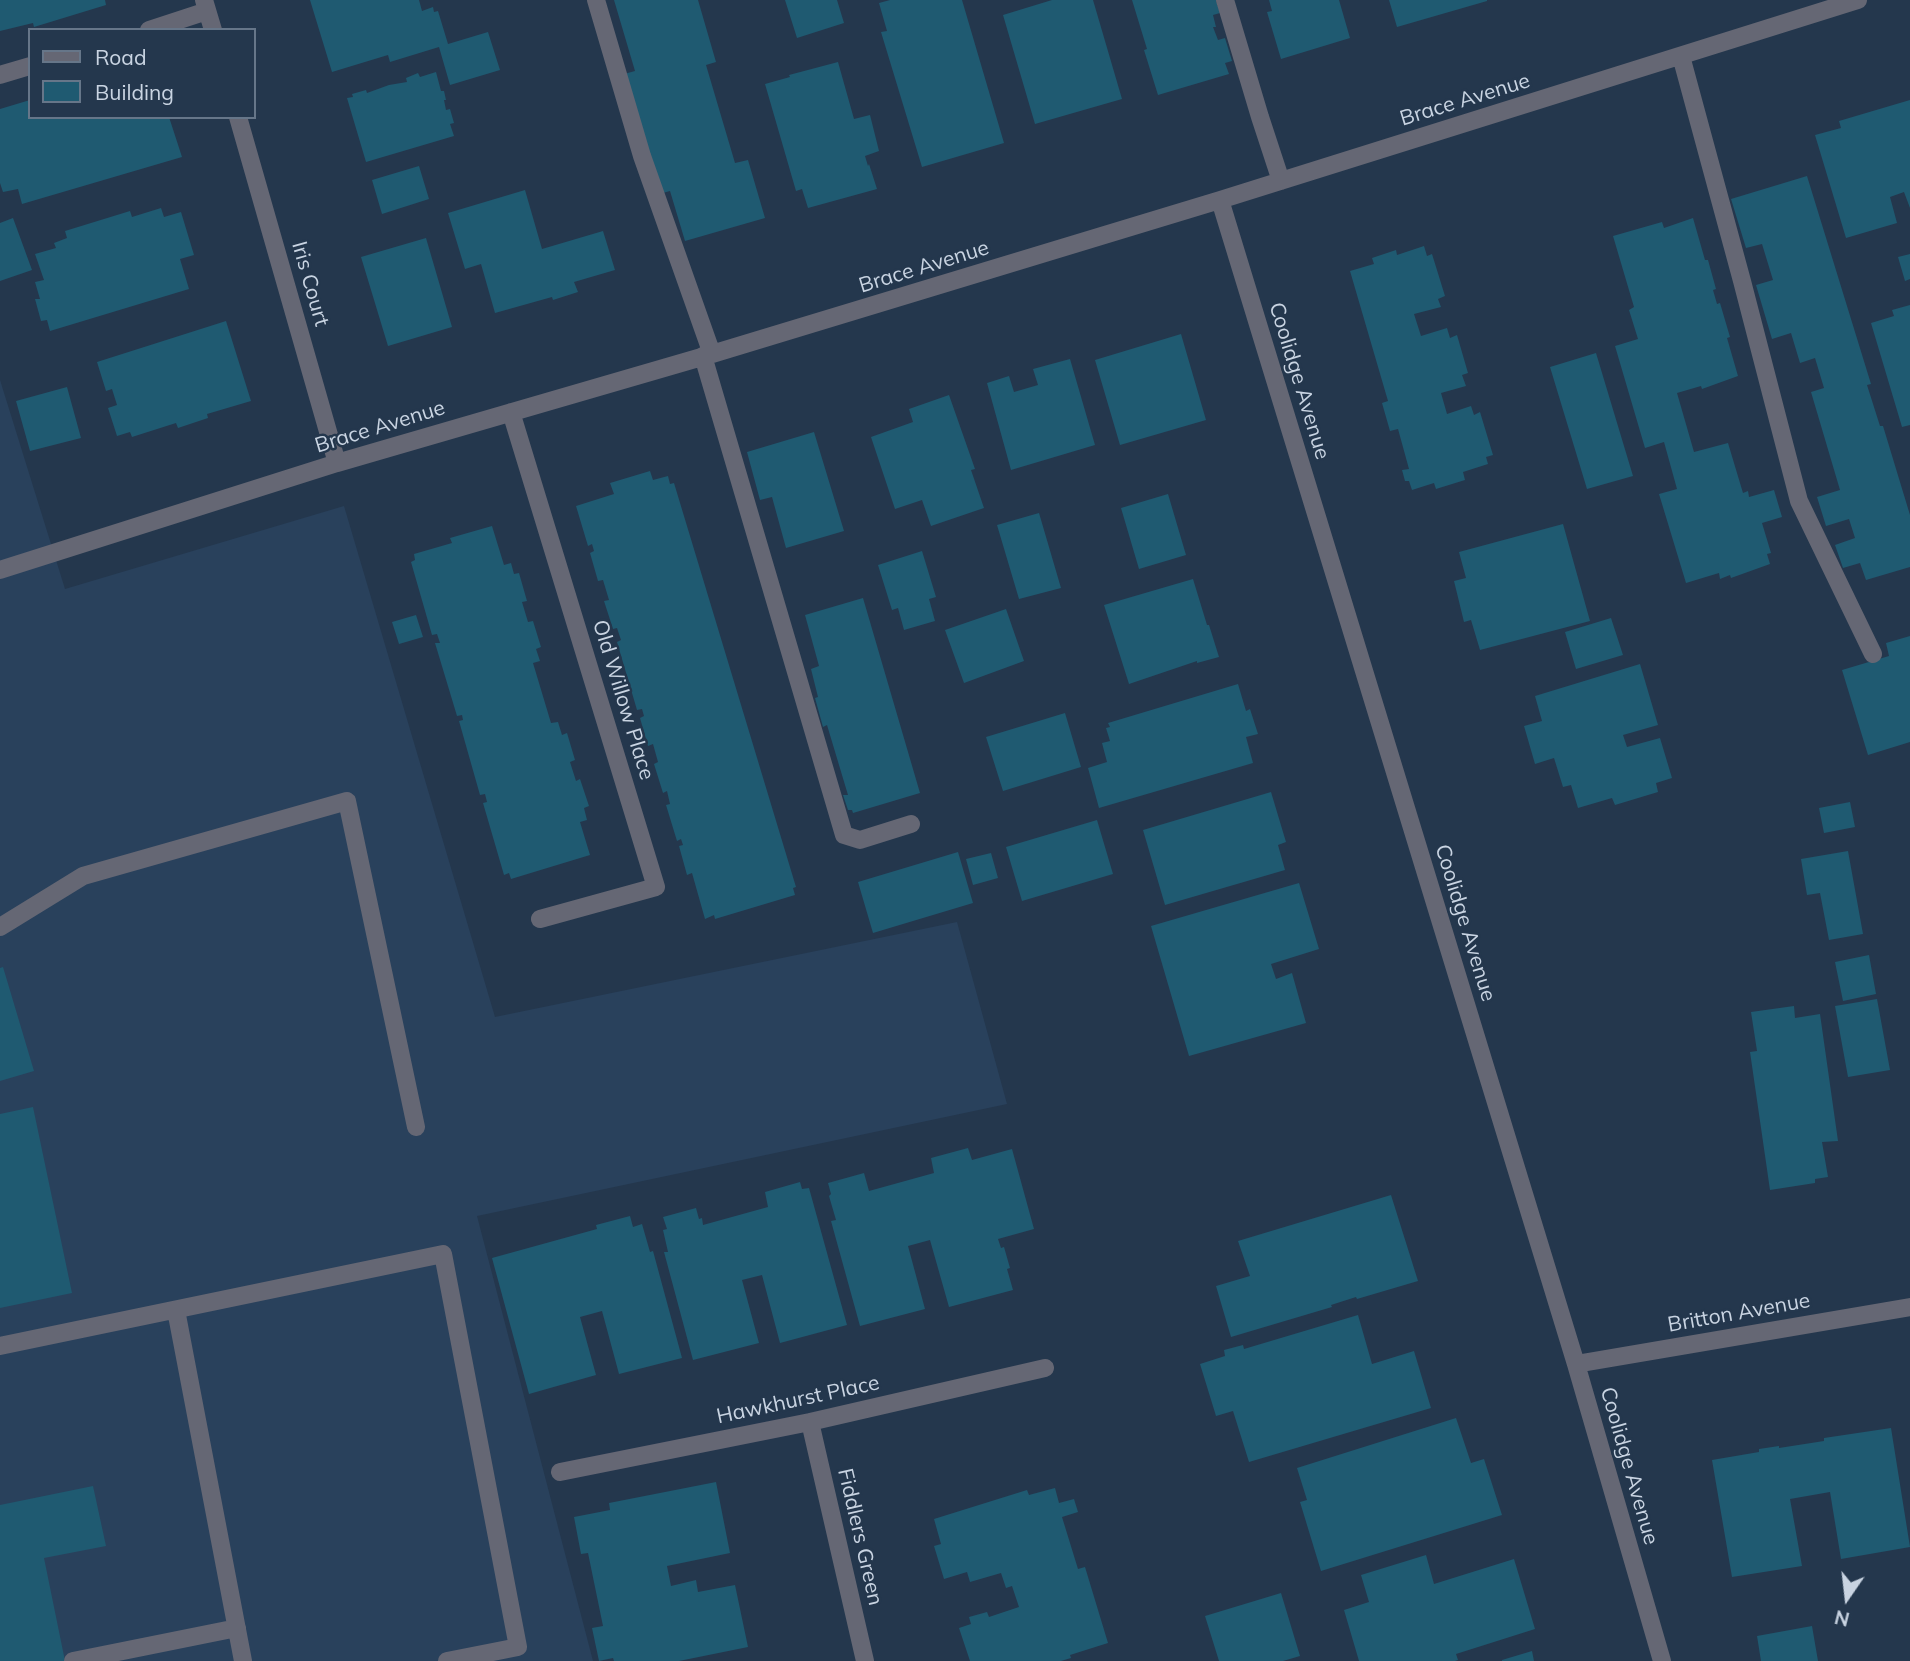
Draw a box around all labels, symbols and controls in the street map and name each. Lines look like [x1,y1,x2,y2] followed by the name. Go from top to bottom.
[28,28,256,119] legend
[95,44,146,70] text: Road
[1397,68,1533,132] street label: Brace Avenue
[95,79,174,105] text: Building
[856,235,992,299] street label: Brace Avenue
[286,239,334,329] street label: Iris Court
[1263,299,1335,463] street label: Coolidge Avenue
[312,395,448,459] street label: Brace Avenue
[587,617,659,783] street label: Old Willow Place
[1429,841,1501,1005] street label: Coolidge Avenue
[1666,1288,1812,1338] street label: Britton Avenue
[714,1370,882,1430] street label: Hawkhurst Place
[1594,1384,1664,1548] street label: Coolidge Avenue
[832,1466,888,1608] street label: Fiddlers Green
[1812,1563,1882,1633] north arrow
[1832,1605,1852,1632] text: N

